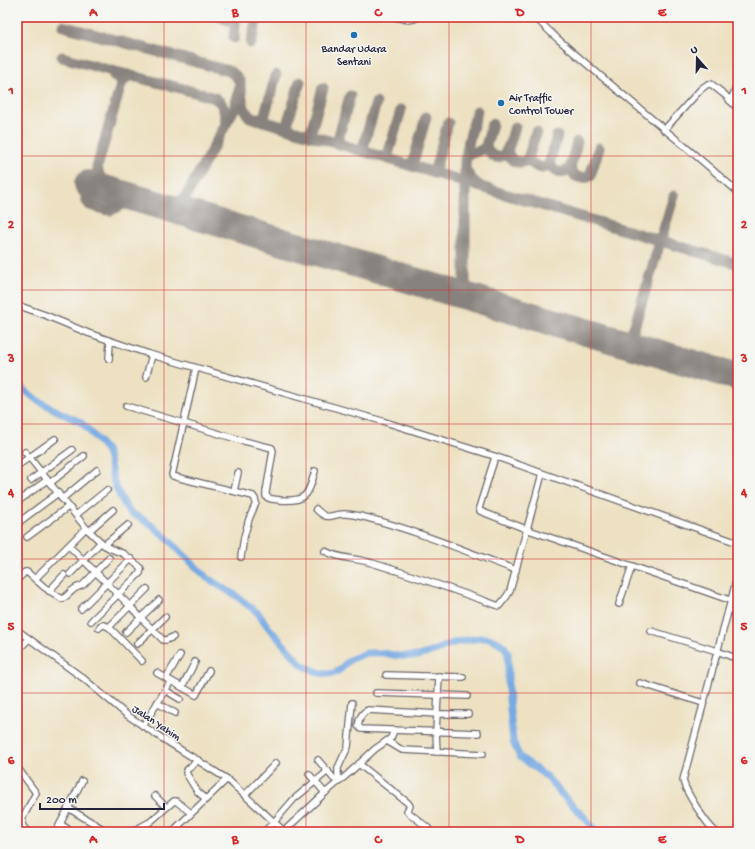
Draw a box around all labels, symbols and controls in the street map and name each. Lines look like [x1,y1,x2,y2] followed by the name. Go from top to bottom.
[88,6,98,21] text: A
[231,6,240,21] text: B
[373,6,383,21] text: C
[515,6,525,21] text: D
[658,6,667,21] text: E
[349,30,359,40] marker: Bandar Udara Sentani
[677,38,717,78] north arrow
[321,44,387,69] place label: Bandar Udara Sentani
[689,44,700,57] text: U
[7,84,14,99] text: 1
[740,84,747,99] text: 1
[509,92,574,118] place label: Air Traffic Control Tower
[496,98,506,108] marker: Air Traffic Control Tower
[8,218,15,233] text: 2
[741,218,748,233] text: 2
[7,352,15,367] text: 3
[740,352,748,367] text: 3
[7,486,15,501] text: 4
[740,486,748,501] text: 4
[8,620,15,635] text: 5
[741,620,748,635] text: 5
[129,704,183,744] street label: Jalan Yahim
[8,754,15,769] text: 6
[741,754,748,769] text: 6
[40,785,164,811] scale bar
[46,794,77,808] text: 200 m
[88,833,98,848] text: A
[231,833,240,848] text: B
[373,833,383,848] text: C
[515,833,525,848] text: D
[658,833,667,848] text: E

